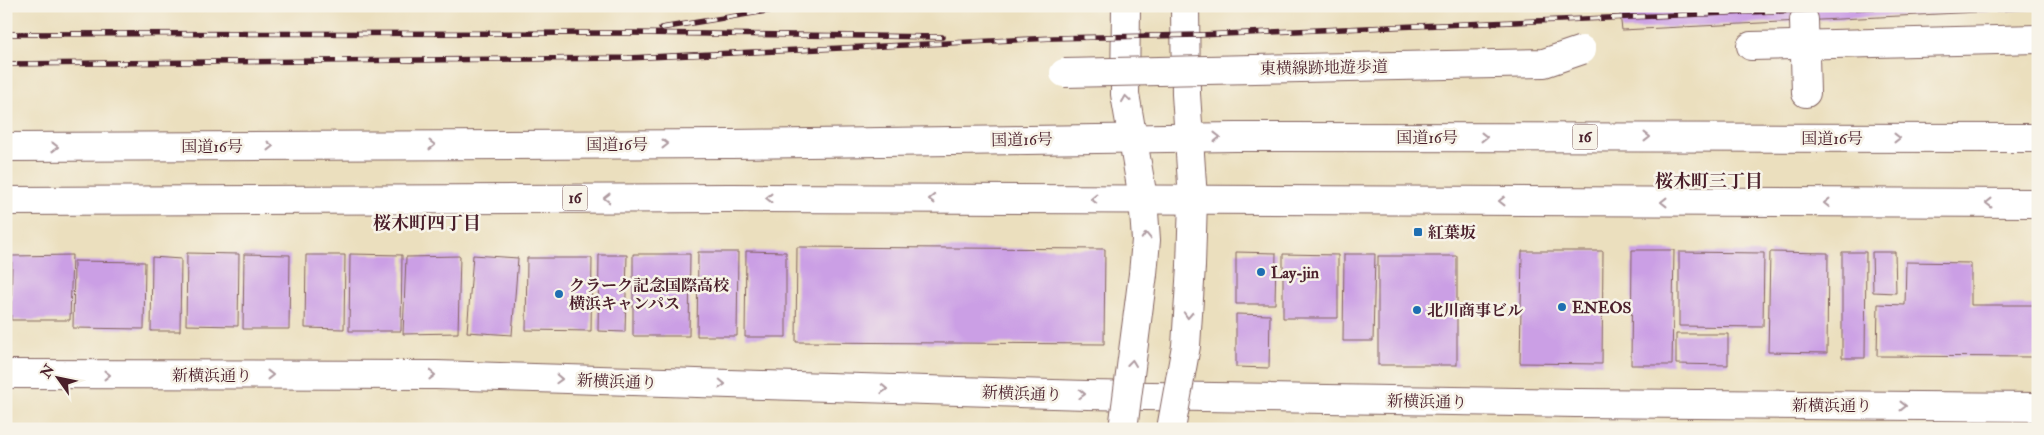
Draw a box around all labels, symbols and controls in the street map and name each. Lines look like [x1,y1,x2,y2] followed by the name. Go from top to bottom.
[1260,57,1388,79] street label: 東横線跡地遊歩道
[1122,94,1132,103] one-way arrow
[1572,124,1598,150] road number: 16
[1396,128,1458,148] street label: 国道16号
[991,129,1053,151] street label: 国道16号
[1801,129,1863,149] street label: 国道16号
[1214,132,1221,142] one-way arrow
[1481,132,1489,142] one-way arrow
[1644,132,1651,142] one-way arrow
[1894,133,1901,143] one-way arrow
[586,135,648,155] street label: 国道16号
[181,137,243,157] street label: 国道16号
[662,139,669,149] one-way arrow
[429,140,437,150] one-way arrow
[266,141,274,151] one-way arrow
[52,142,59,152] one-way arrow
[1655,170,1763,193] district label: 桜木町三丁目
[562,186,588,210] road number: 16
[602,193,610,203] one-way arrow
[765,193,772,203] one-way arrow
[927,194,935,204] one-way arrow
[1090,194,1098,204] one-way arrow
[1497,196,1505,206] one-way arrow
[1660,197,1668,207] one-way arrow
[1822,198,1830,208] one-way arrow
[1985,198,1992,208] one-way arrow
[373,212,481,235] district label: 桜木町四丁目
[1428,223,1476,243] place label: 紅葉坂
[1412,226,1424,238] marker: 紅葉坂
[1140,232,1151,240] one-way arrow
[1271,263,1320,284] place label: Lay-jin
[1255,266,1267,278] marker: Lay-jin
[569,276,730,314] place label: クラーク記念国際高校 横浜キャンパス
[553,288,565,300] marker: クラーク記念国際高校 横浜キャンパス
[1572,298,1631,318] place label: ENEOS
[1427,301,1523,321] place label: 北川商事ビル
[1556,301,1568,313] marker: ENEOS
[1411,304,1423,316] marker: 北川商事ビル
[1183,311,1194,319] one-way arrow
[32,352,82,402] north arrow
[1126,359,1137,367] one-way arrow
[36,361,58,382] text: N
[172,366,252,386] street label: 新横浜通り
[104,370,112,380] one-way arrow
[266,370,274,380] one-way arrow
[429,370,437,380] one-way arrow
[577,371,657,393] street label: 新横浜通り
[556,374,564,384] one-way arrow
[718,379,726,389] one-way arrow
[881,383,889,394] one-way arrow
[982,383,1062,405] street label: 新横浜通り
[1078,389,1086,400] one-way arrow
[1387,391,1467,413] street label: 新横浜通り
[1792,396,1872,416] street label: 新横浜通り
[1899,401,1907,411] one-way arrow

